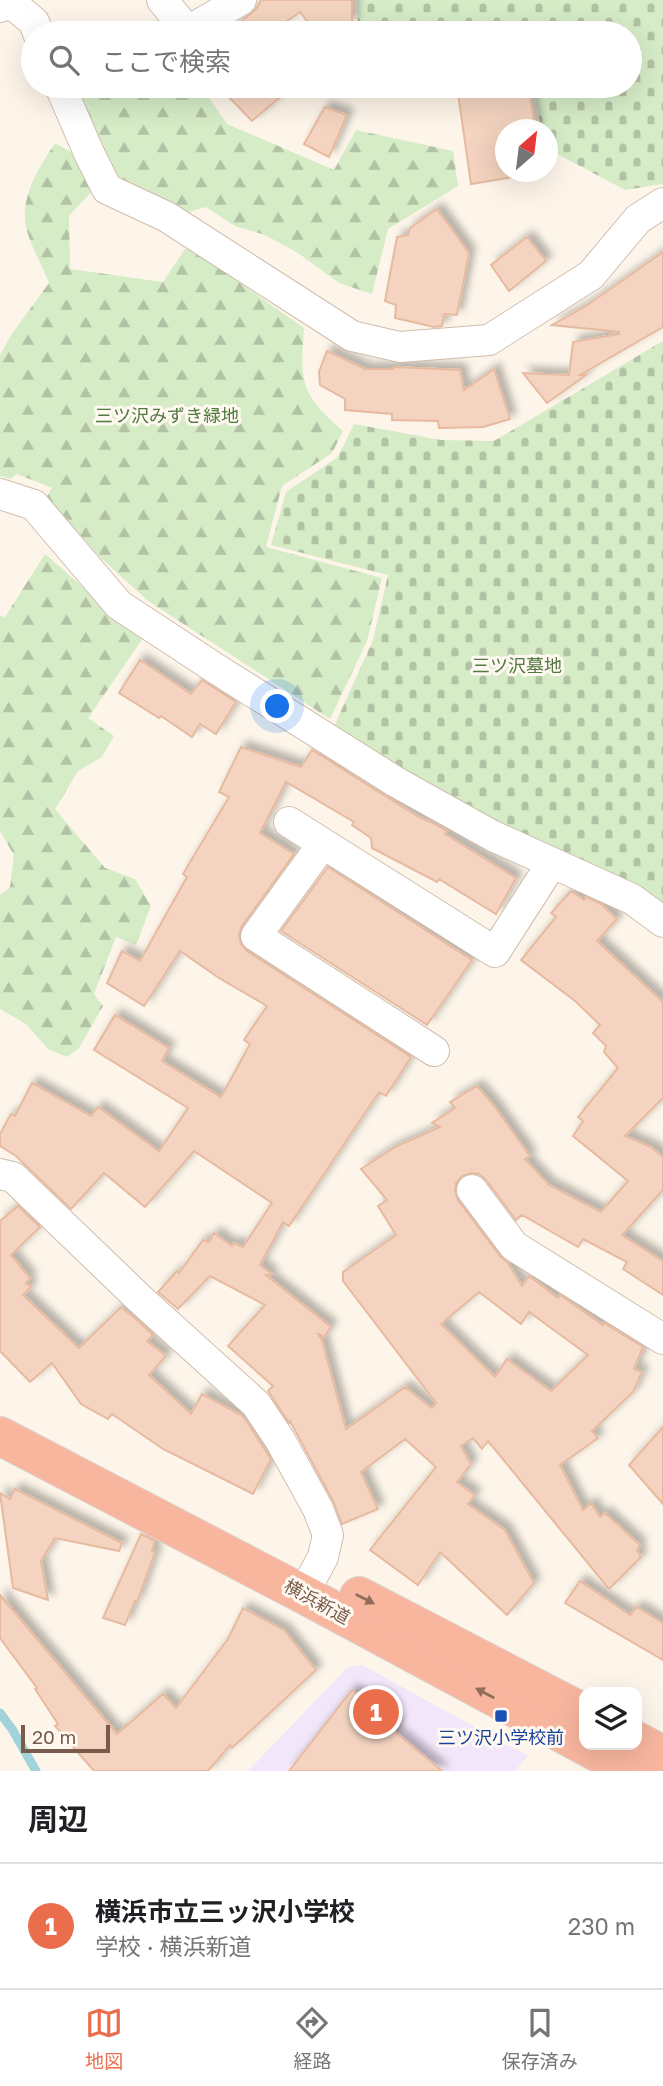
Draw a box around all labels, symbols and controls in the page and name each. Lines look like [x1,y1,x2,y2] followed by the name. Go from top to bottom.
[21,21,642,98] search box
[45,41,83,79] icon: search
[101,46,231,77] text: ここで検索
[495,119,558,182] north arrow
[95,404,239,426] park label: 三ツ沢みずき緑地
[472,654,562,676] park label: 三ツ沢墓地
[260,689,294,723] your location
[281,1574,354,1628] street label: 横浜新道
[355,1593,375,1604] one-way arrow
[353,1686,399,1738] pin: 1
[475,1687,495,1698] one-way arrow
[579,1687,642,1750] map controls
[579,1687,642,1750] button: layers
[493,1708,509,1724] marker: 三ツ沢小学校前
[21,1722,110,1754] scale bar
[32,1725,76,1748] text: 20 m
[438,1726,564,1748] place label: 三ツ沢小学校前
[28,1801,88,1837] text: 周辺
[95,1896,355,1927] text: 横浜市立三ッ沢小学校
[45,1912,57,1940] text: 1
[568,1912,635,1940] text: 230 m
[95,1932,251,1960] text: 学校 · 横浜新道
[85,2004,123,2073] tab: 地図
[293,2004,332,2073] tab: 経路
[502,2004,578,2073] tab: 保存済み

